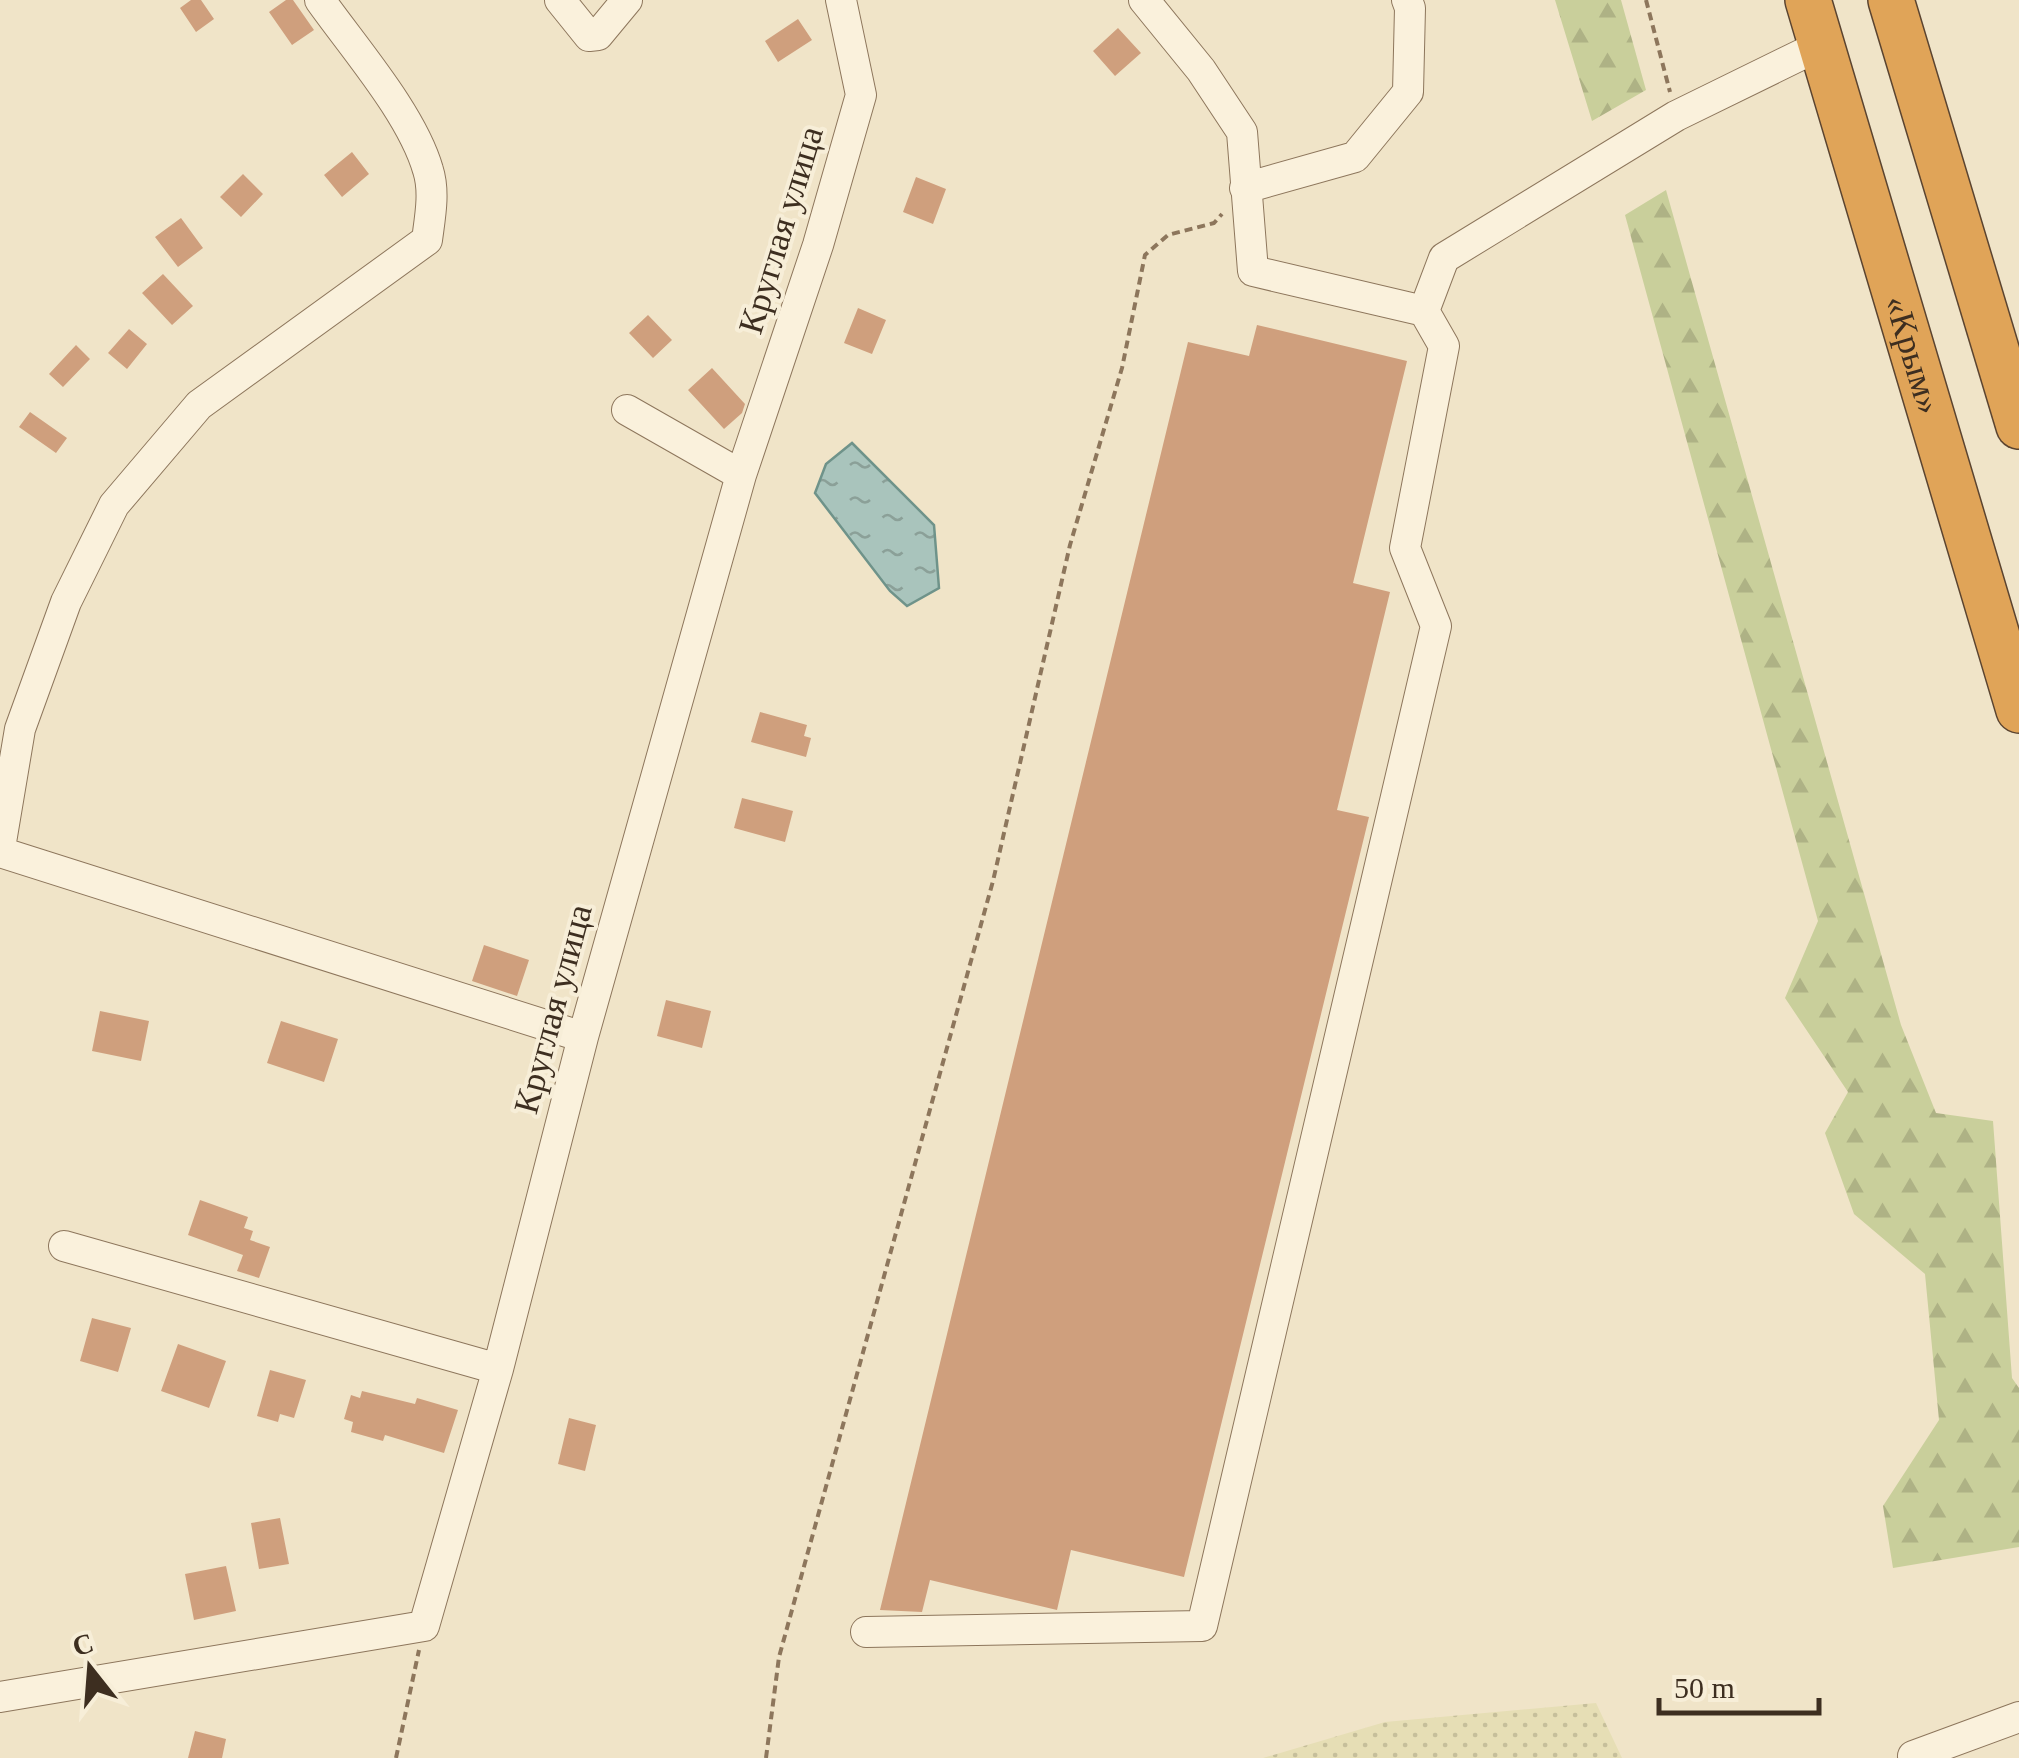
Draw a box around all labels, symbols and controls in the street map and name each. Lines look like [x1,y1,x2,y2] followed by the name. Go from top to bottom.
[731,121,831,338] street label: Круглая улица
[1877,291,1949,418] street label: «Крым»
[506,900,600,1118] street label: Круглая улица
[40,1618,140,1718] north arrow
[69,1627,97,1662] text: С
[1659,1653,1819,1715] scale bar
[1674,1671,1735,1704] text: 50 m

